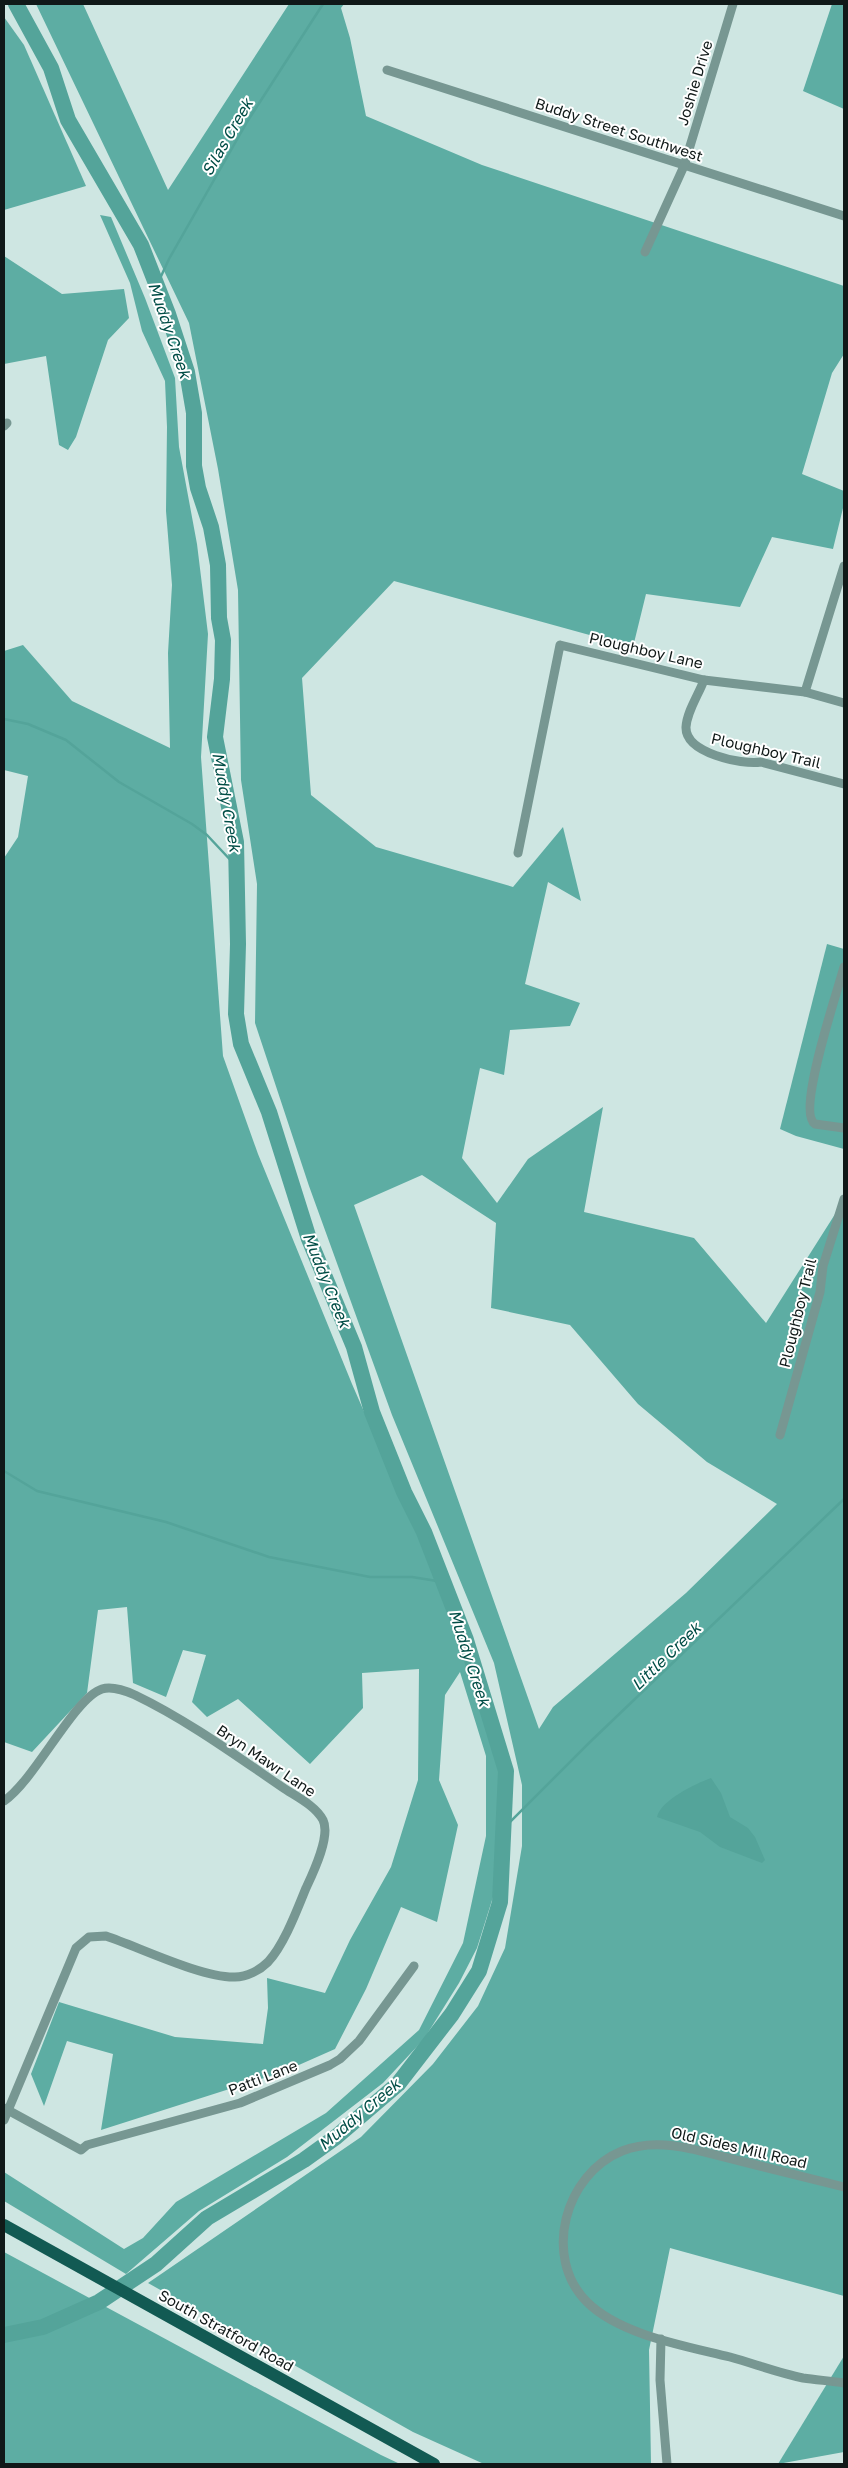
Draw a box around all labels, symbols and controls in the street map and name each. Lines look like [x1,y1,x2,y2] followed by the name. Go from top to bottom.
[673,38,716,127] street label: Joshie Drive
[197,93,258,179] water label: Silas Creek
[533,93,705,165] street label: Buddy Street Southwest
[144,279,196,383] water label: Muddy Creek
[588,628,705,672] street label: Ploughboy Lane
[710,729,823,771] street label: Ploughboy Trail
[208,751,246,855] water label: Muddy Creek
[299,1230,356,1332] water label: Muddy Creek
[775,1256,819,1369] street label: Ploughboy Trail
[445,1607,496,1711] water label: Muddy Creek
[627,1617,706,1694] water label: Little Creek
[214,1720,320,1800] street label: Bryn Mawr Lane
[225,2056,300,2099] street label: Patti Lane
[314,2073,405,2154] water label: Muddy Creek
[669,2123,809,2171] street label: Old Sides Mill Road
[156,2285,297,2375] street label: South Stratford Road

